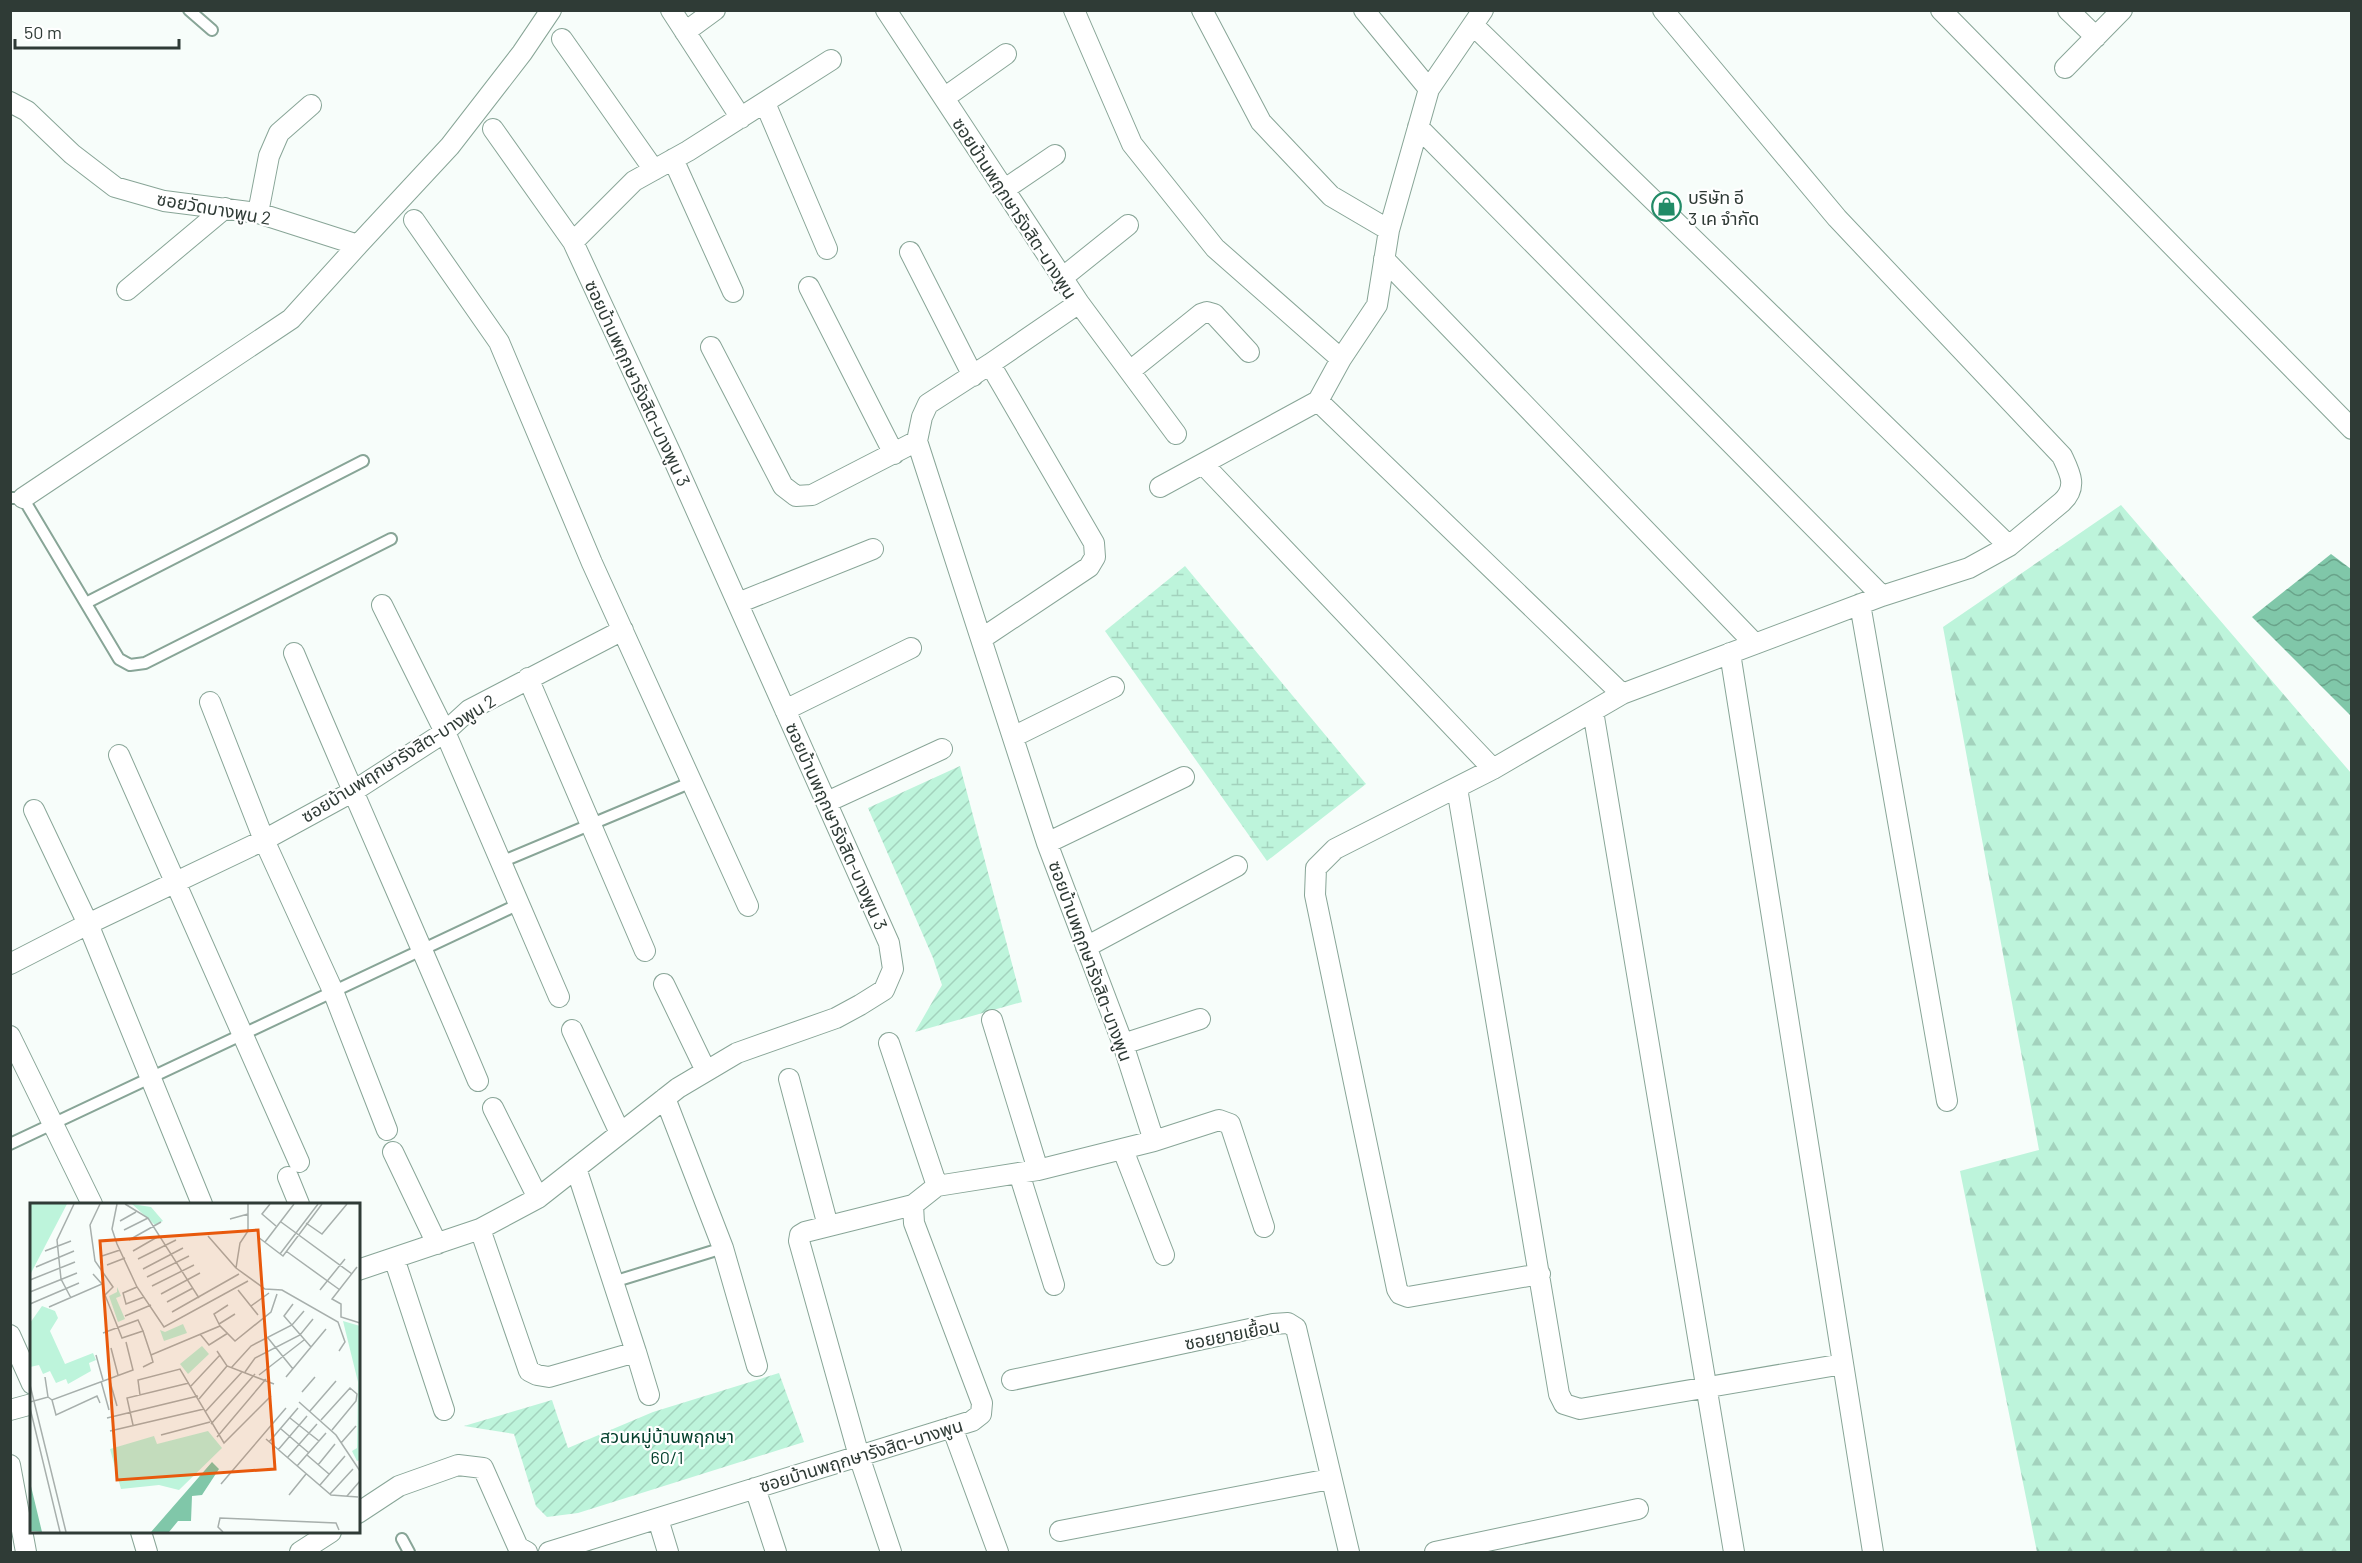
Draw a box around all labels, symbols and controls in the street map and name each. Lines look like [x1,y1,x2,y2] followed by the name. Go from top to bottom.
[15,12,178,50] scale bar
[24,21,62,43] text: 50 m
[946,113,1082,304] street label: ซอยบ้านพฤกษารังสิต-บางพูน
[1688,186,1759,229] place label: บริษัท อี 3 เค จำกัด
[155,187,273,231] street label: ซอยวัดบางพูน 2
[1651,191,1683,223] shop icon: บริษัท อี 3 เค จำกัด
[579,276,695,490] street label: ซอยบ้านพฤกษารังสิต-บางพูน 3
[297,689,500,829] street label: ซอยบ้านพฤกษารังสิต-บางพูน 2
[779,719,893,934] street label: ซอยบ้านพฤกษารังสิต-บางพูน 3
[1043,858,1138,1065] street label: ซอยบ้านพฤกษารังสิต-บางพูน
[30,1203,360,1533] inset map
[1182,1313,1281,1354] street label: ซอยยายเยื้อน
[756,1414,966,1498] street label: ซอยบ้านพฤกษารังสิต-บางพูน
[600,1425,734,1468] park label: สวนหมู่บ้านพฤกษา 60/1

